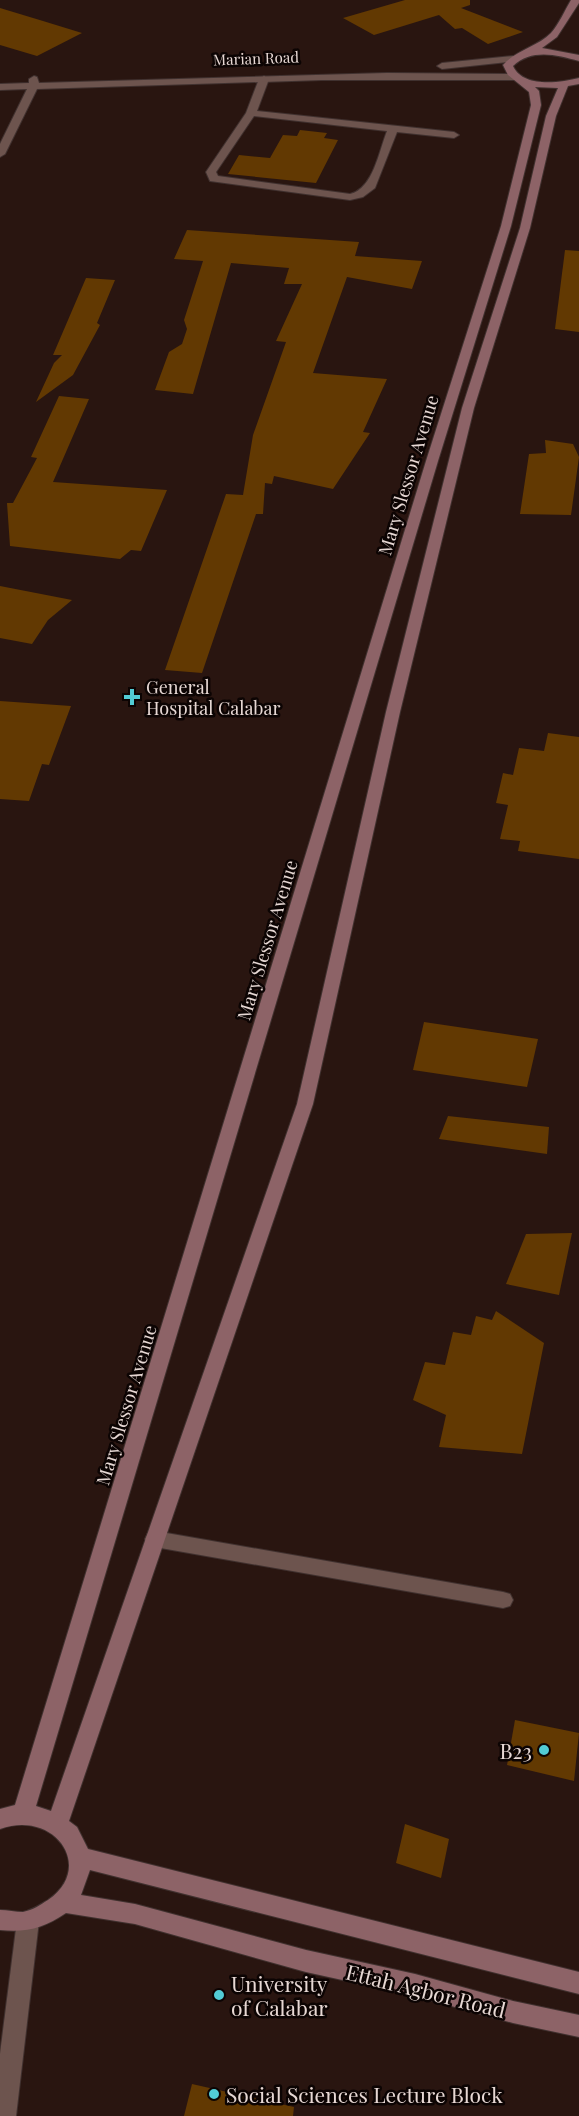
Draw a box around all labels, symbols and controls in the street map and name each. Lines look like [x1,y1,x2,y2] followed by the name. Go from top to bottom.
[213,46,300,69] street label: Marian Road
[372,392,444,558] street label: Mary Slessor Avenue
[146,675,280,720] place label: General Hospital Calabar
[123,688,141,706] marker: General Hospital Calabar
[231,857,303,1023] street label: Mary Slessor Avenue
[90,1322,162,1488] street label: Mary Slessor Avenue
[499,1736,532,1764] place label: B23
[537,1743,551,1757] marker: B23
[343,1957,509,2023] street label: Ettah Agbor Road
[231,1969,328,2021] place label: University of Calabar
[212,1988,226,2002] marker: University of Calabar
[226,2080,503,2108] place label: Social Sciences Lecture Block
[207,2087,221,2101] marker: Social Sciences Lecture Block

